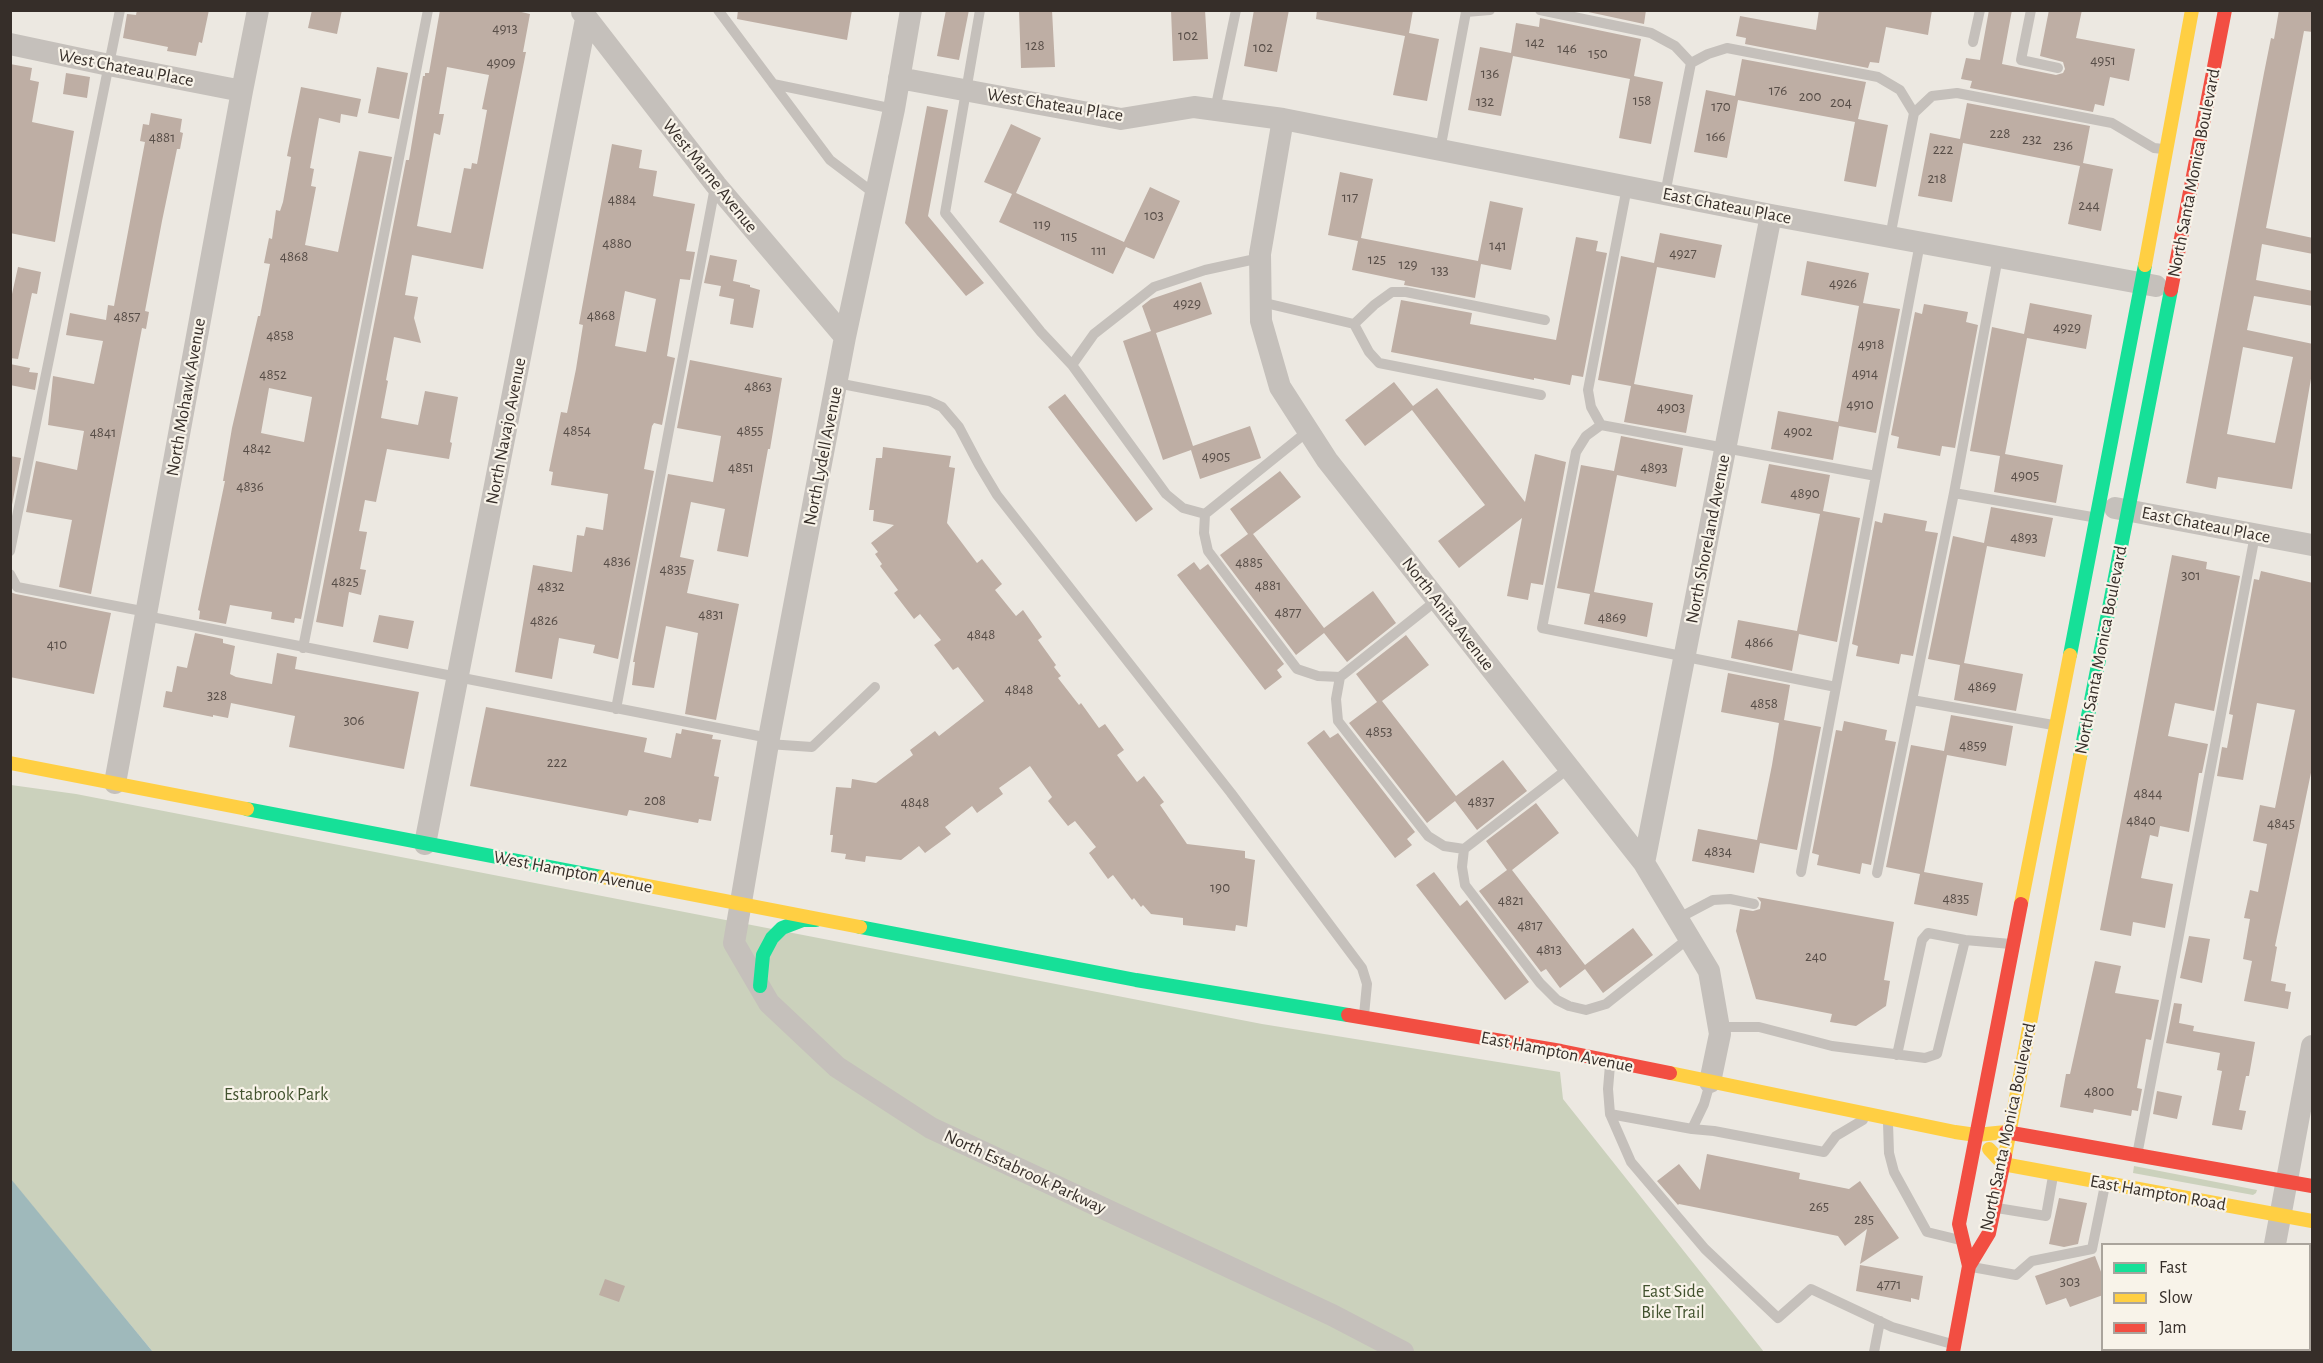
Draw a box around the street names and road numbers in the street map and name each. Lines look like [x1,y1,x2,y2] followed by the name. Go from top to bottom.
[56,44,196,92] street label: West Chateau Place
[2163,67,2225,279] street label: North Santa Monica Boulevard
[985,84,1125,126] street label: West Chateau Place
[658,115,762,237] street label: West Marne Avenue
[1661,183,1793,229] street label: East Chateau Place
[161,316,211,478] street label: North Mohawk Avenue
[481,356,531,506] street label: North Navajo Avenue
[799,385,847,527] street label: North Lydell Avenue
[1681,453,1735,625] street label: North Shoreland Avenue
[2140,502,2272,548] street label: East Chateau Place
[2070,544,2132,756] street label: North Santa Monica Boulevard
[1397,553,1499,675] street label: North Anita Avenue
[492,846,654,898] street label: West Hampton Avenue
[1975,1021,2041,1233] street label: North Santa Monica Boulevard
[1479,1027,1635,1077] street label: East Hampton Avenue
[941,1125,1109,1219] street label: North Estabrook Parkway
[2088,1170,2228,1216] street label: East Hampton Road

